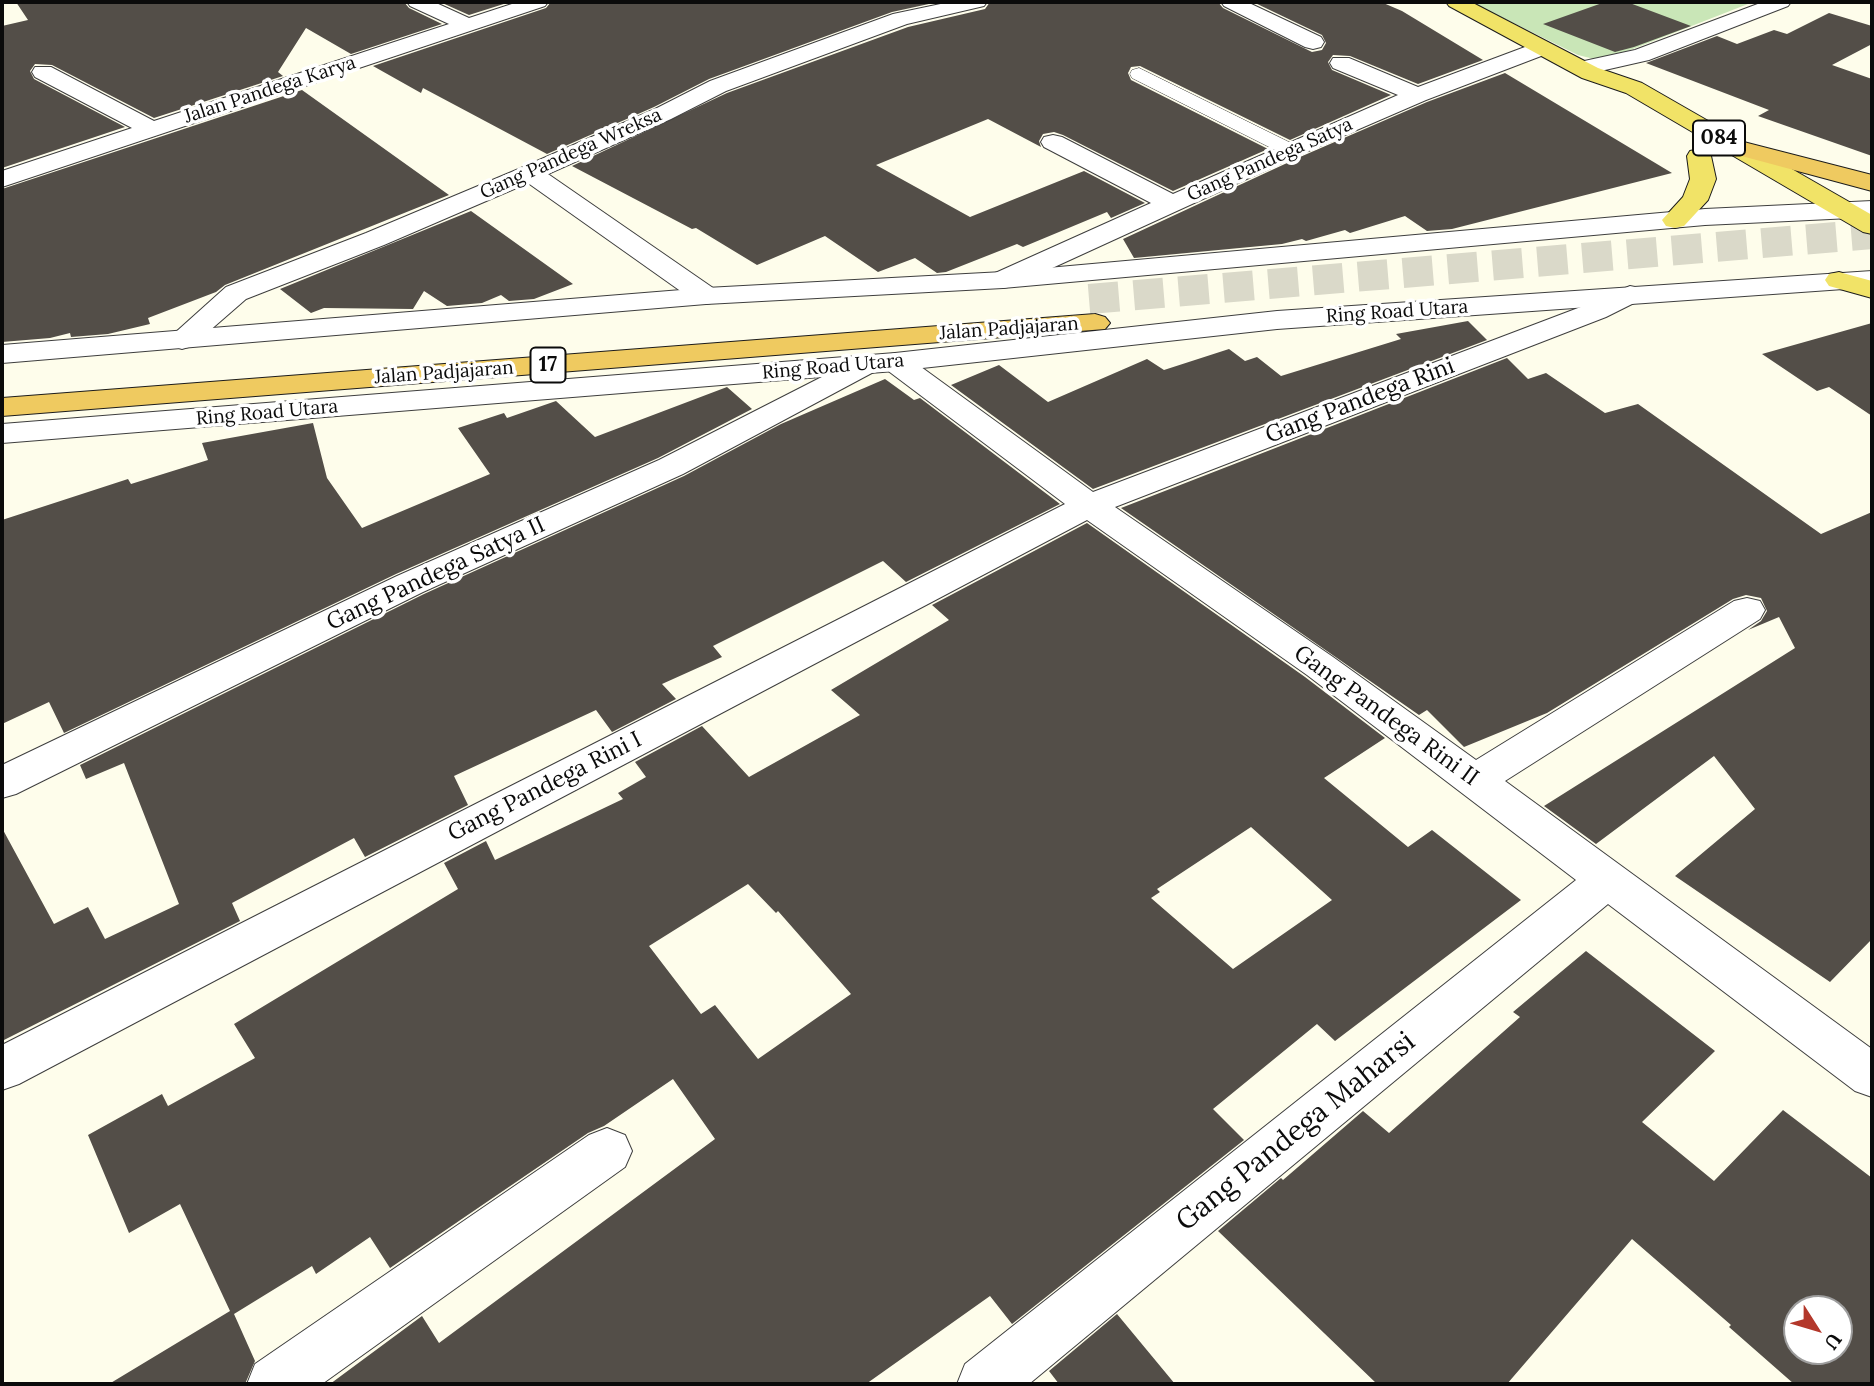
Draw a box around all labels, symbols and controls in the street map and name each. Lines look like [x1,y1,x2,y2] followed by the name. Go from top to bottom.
[181,52,359,128] street label: Jalan Pandega Karya
[477,104,665,204] street label: Gang Pandega Wreksa
[1184,113,1356,207] street label: Gang Pandega Satya
[1693,120,1745,156] road number: 084
[1325,296,1469,328] street label: Ring Road Utara
[939,313,1079,345] street label: Jalan Padjajaran
[530,348,566,382] road number: 17
[761,349,905,385] street label: Ring Road Utara
[1262,352,1458,450] street label: Gang Pandega Rini
[374,357,514,389] street label: Jalan Padjajaran
[195,395,339,431] street label: Ring Road Utara
[322,511,550,637] street label: Gang Pandega Satya II
[1288,640,1484,792] street label: Gang Pandega Rini II
[444,726,646,848] street label: Gang Pandega Rini I
[1170,1025,1422,1239] street label: Gang Pandega Maharsi
[1783,1295,1853,1365] north arrow
[1819,1328,1847,1354] text: U

